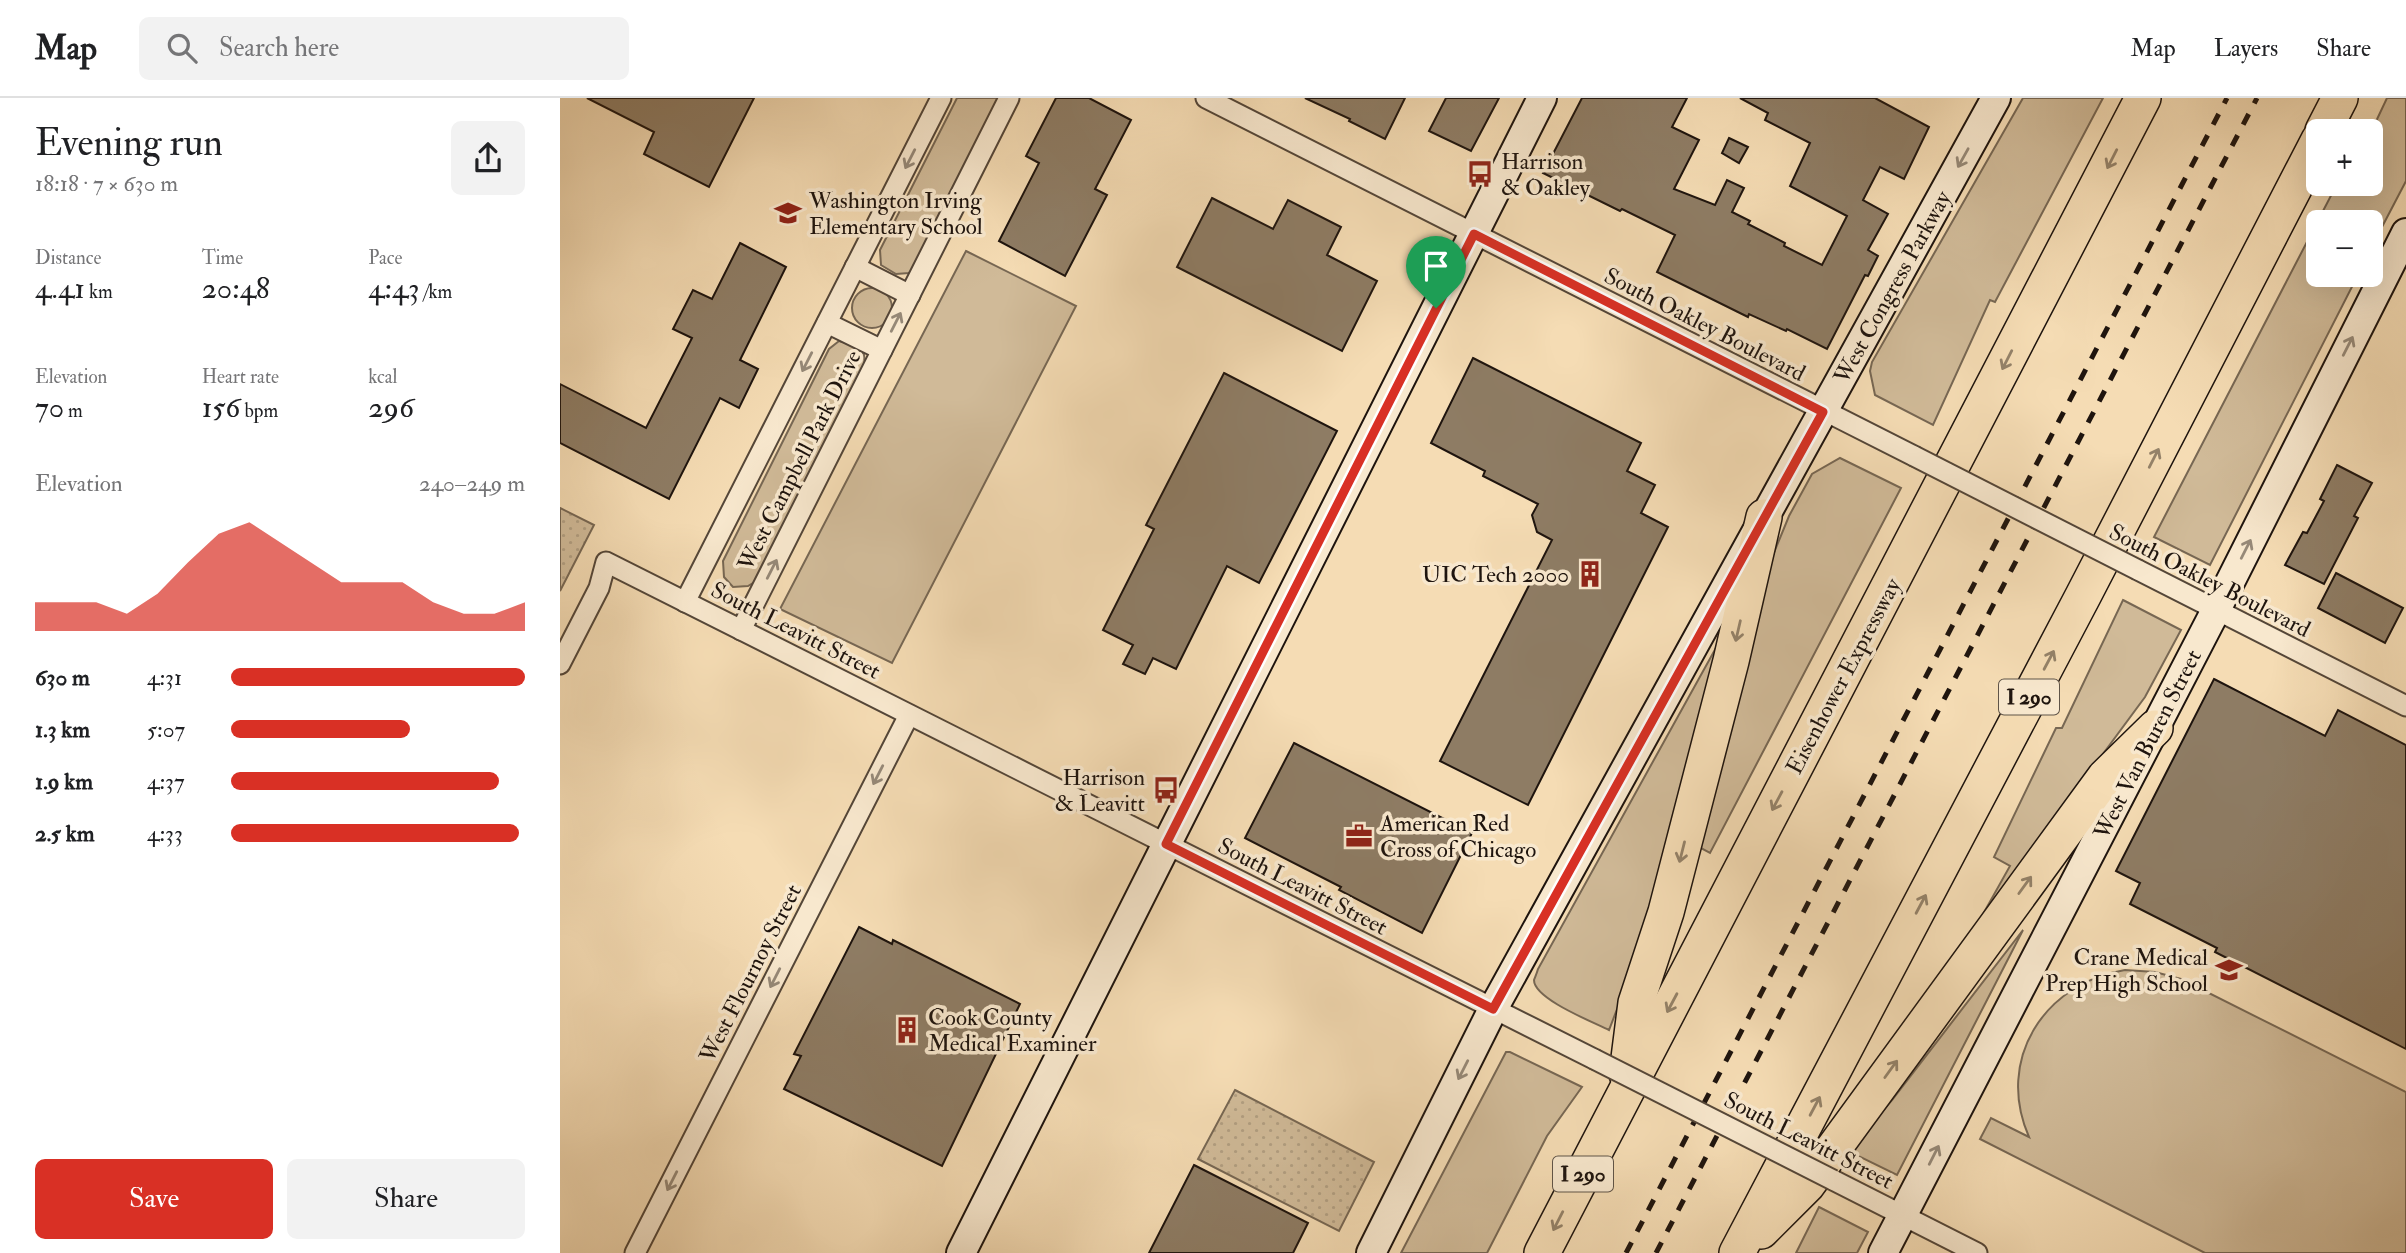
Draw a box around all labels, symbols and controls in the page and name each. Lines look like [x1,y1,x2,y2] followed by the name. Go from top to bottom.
[139,17,629,80] search box
[35,28,97,69] text: Map
[163,29,201,67] icon: search
[219,32,339,64] text: Search here
[2131,33,2176,64] text: Map
[2214,33,2278,64] text: Layers
[2316,33,2371,64] text: Share
[35,119,223,167] text: Evening run
[2306,119,2383,287] map controls
[2306,119,2383,196] button: +
[451,121,525,195] button: share
[1501,147,1591,202] place label: Harrison & Oakley
[1956,147,1970,167] one-way arrow
[903,148,917,169] one-way arrow
[2105,148,2119,168] one-way arrow
[1465,159,1495,189] bus stop icon: Harrison & Oakley
[35,169,178,198] text: 18:18 · 7 × 630 m
[1827,185,1958,390] street label: West Congress Parkway
[808,186,983,241] place label: Washington Irving Elementary School
[773,198,803,228] school or university icon: Washington Irving Elementary School
[2306,210,2383,287] button: −
[1406,236,1466,308] pin
[35,246,101,270] text: Distance
[202,246,243,270] text: Time
[368,246,402,270] text: Pace
[1417,247,1455,285] icon: arrive
[1599,261,1810,388] street label: South Oakley Boulevard
[35,270,85,307] text: 4.41
[202,270,270,307] text: 20:48
[368,270,420,307] text: 4:43
[85,280,113,304] text: km
[420,280,452,304] text: /km
[890,312,904,333] one-way arrow
[2342,336,2356,356] one-way arrow
[731,345,869,577] street label: West Campbell Park Drive
[2000,350,2014,370] one-way arrow
[800,351,814,372] one-way arrow
[35,365,107,389] text: Elevation
[202,365,279,389] text: Heart rate
[368,365,397,389] text: kcal
[35,389,64,426] text: 70
[202,389,241,426] text: 156
[368,389,414,426] text: 296
[64,399,83,423] text: m
[241,399,278,423] text: bpm
[2148,448,2161,469] one-way arrow
[35,469,123,498] text: Elevation
[419,469,525,498] text: 240–249 m
[2104,517,2315,644] street label: South Oakley Boulevard
[2240,539,2254,560] one-way arrow
[765,559,779,580] one-way arrow
[1575,559,1605,589] building icon: UIC Tech 2000
[1422,560,1569,589] place label: UIC Tech 2000
[1780,573,1909,780] street label: Eisenhower Expressway
[706,575,885,686] street label: South Leavitt Street
[1730,620,1743,642] one-way arrow
[2087,645,2208,845] street label: West Van Buren Street
[2042,650,2056,670] one-way arrow
[35,663,90,692] text: 630 m
[147,663,182,692] text: 4:31
[1999,680,2059,714] road number: I 290
[35,715,90,744] text: 1.3 km
[147,715,185,744] text: 5:07
[1055,763,1145,818] place label: Harrison & Leavitt
[871,765,885,785] one-way arrow
[35,767,93,796] text: 1.9 km
[147,767,184,796] text: 4:37
[1151,775,1181,805] bus stop icon: Harrison & Leavitt
[1770,790,1784,811] one-way arrow
[1379,809,1536,864] place label: American Red Cross of Chicago
[35,819,95,848] text: 2.5 km
[147,819,183,848] text: 4:33
[1344,821,1374,851] office icon: American Red Cross of Chicago
[1213,831,1392,942] street label: South Leavitt Street
[1675,840,1688,863] one-way arrow
[2018,876,2033,895] one-way arrow
[693,879,808,1068] street label: West Flournoy Street
[1914,895,1928,915] one-way arrow
[2045,943,2208,999] place label: Crane Medical Prep High School
[2214,955,2244,985] school or university icon: Crane Medical Prep High School
[767,967,781,988] one-way arrow
[1665,992,1678,1013] one-way arrow
[928,1003,1097,1058] place label: Cook County Medical Examiner
[892,1015,922,1045] building icon: Cook County Medical Examiner
[1455,1059,1469,1080] one-way arrow
[1884,1060,1899,1079] one-way arrow
[1719,1085,1898,1196] street label: South Leavitt Street
[1808,1096,1822,1117] one-way arrow
[1927,1145,1941,1165] one-way arrow
[1553,1156,1613,1192] road number: I 290
[35,1159,273,1239] button: Save
[287,1159,525,1239] button: Share
[664,1170,678,1191] one-way arrow
[1551,1210,1565,1231] one-way arrow

